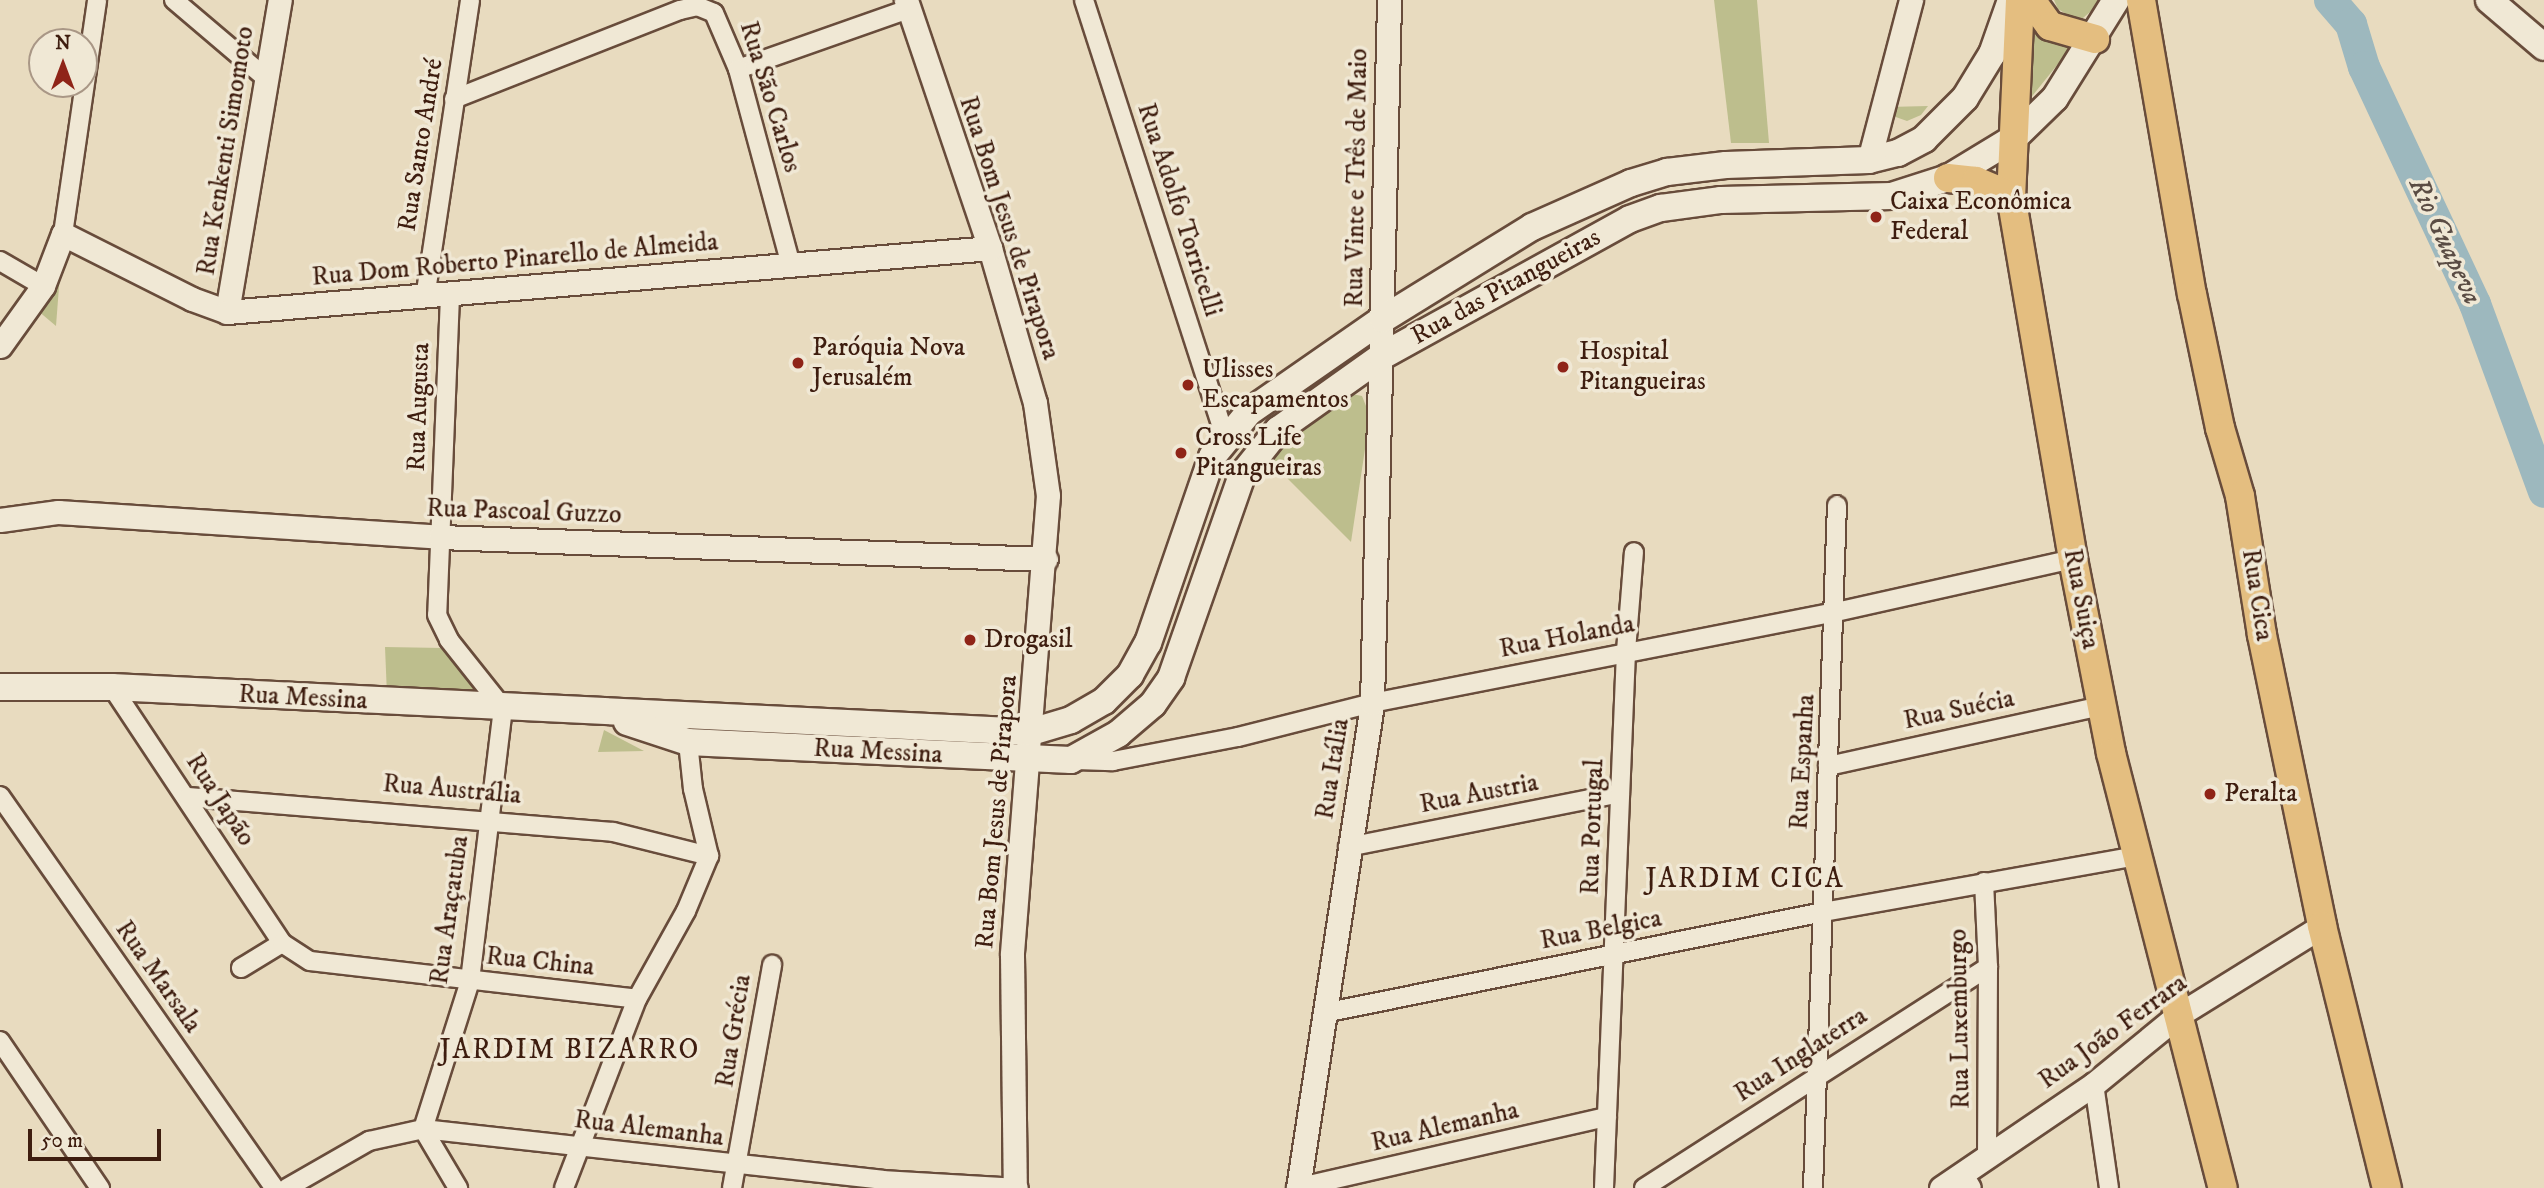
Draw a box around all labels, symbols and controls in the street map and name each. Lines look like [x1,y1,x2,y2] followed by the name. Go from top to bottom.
[732,18,808,176] street label: Rua São Carlos
[191,24,261,278] street label: Rua Kenkenti Simomoto
[28,28,98,98] north arrow
[55,32,71,55] text: N
[1339,48,1375,308] street label: Rua Vinte e Três de Maio
[392,56,450,234] street label: Rua Santo André
[952,92,1066,364] street label: Rua Bom Jesus de Pirapora
[1130,99,1228,321] street label: Rua Adolfo Torricelli
[2401,172,2489,310] water label: Rio Guapeva
[1890,186,2071,248] place label: Caixa Econômica Federal
[1868,209,1884,225] marker: Caixa Econômica Federal
[1406,222,1606,352] street label: Rua das Pitangueiras
[311,227,719,293] street label: Rua Dom Roberto Pinarello de Almeida
[812,332,965,394] place label: Paróquia Nova Jerusalém
[1579,336,1706,398] place label: Hospital Pitangueiras
[401,342,437,472] street label: Rua Augusta
[1202,354,1349,416] place label: Ulisses Escapamentos
[790,355,806,371] marker: Paróquia Nova Jerusalém
[1553,357,1573,377] marker: Hospital Pitangueiras
[1180,377,1196,393] marker: Ulisses Escapamentos
[1195,422,1322,484] place label: Cross Life Pitangueiras
[1173,445,1189,461] marker: Cross Life Pitangueiras
[426,493,622,531] street label: Rua Pascoal Guzzo
[2056,546,2106,652] street label: Rua Suiça
[2234,547,2280,643] street label: Rua Cica
[1497,609,1637,665] street label: Rua Holanda
[984,624,1073,656] place label: Drogasil
[962,632,978,648] marker: Drogasil
[969,674,1025,950] street label: Rua Bom Jesus de Pirapora
[238,679,368,717] street label: Rua Messina
[1901,683,2017,737] street label: Rua Suécia
[1784,693,1822,831] street label: Rua Espanha
[1310,716,1356,822] street label: Rua Itália
[813,733,943,771] street label: Rua Messina
[179,748,261,852] street label: Rua Japão
[1575,759,1611,895] street label: Rua Portugal
[1417,767,1541,821] street label: Rua Austria
[381,768,523,812] street label: Rua Austrália
[2224,778,2297,810] place label: Peralta
[2202,786,2218,802] marker: Peralta
[424,834,476,986] street label: Rua Araçatuba
[1647,862,1843,896] district label: JARDIM CICA
[1538,903,1664,957] street label: Rua Belgica
[108,915,208,1039] street label: Rua Marsala
[1943,929,1977,1109] street label: Rua Luxemburgo
[484,941,596,983] street label: Rua China
[2033,968,2193,1096] street label: Rua João Ferrara
[710,972,758,1090] street label: Rua Grécia
[1729,1001,1873,1109] street label: Rua Inglaterra
[441,1033,699,1067] district label: JARDIM BIZARRO
[1368,1095,1522,1159] street label: Rua Alemanha
[572,1104,726,1154] street label: Rua Alemanha
[32,1114,164,1158] scale bar
[41,1128,83,1154] text: 50 m

